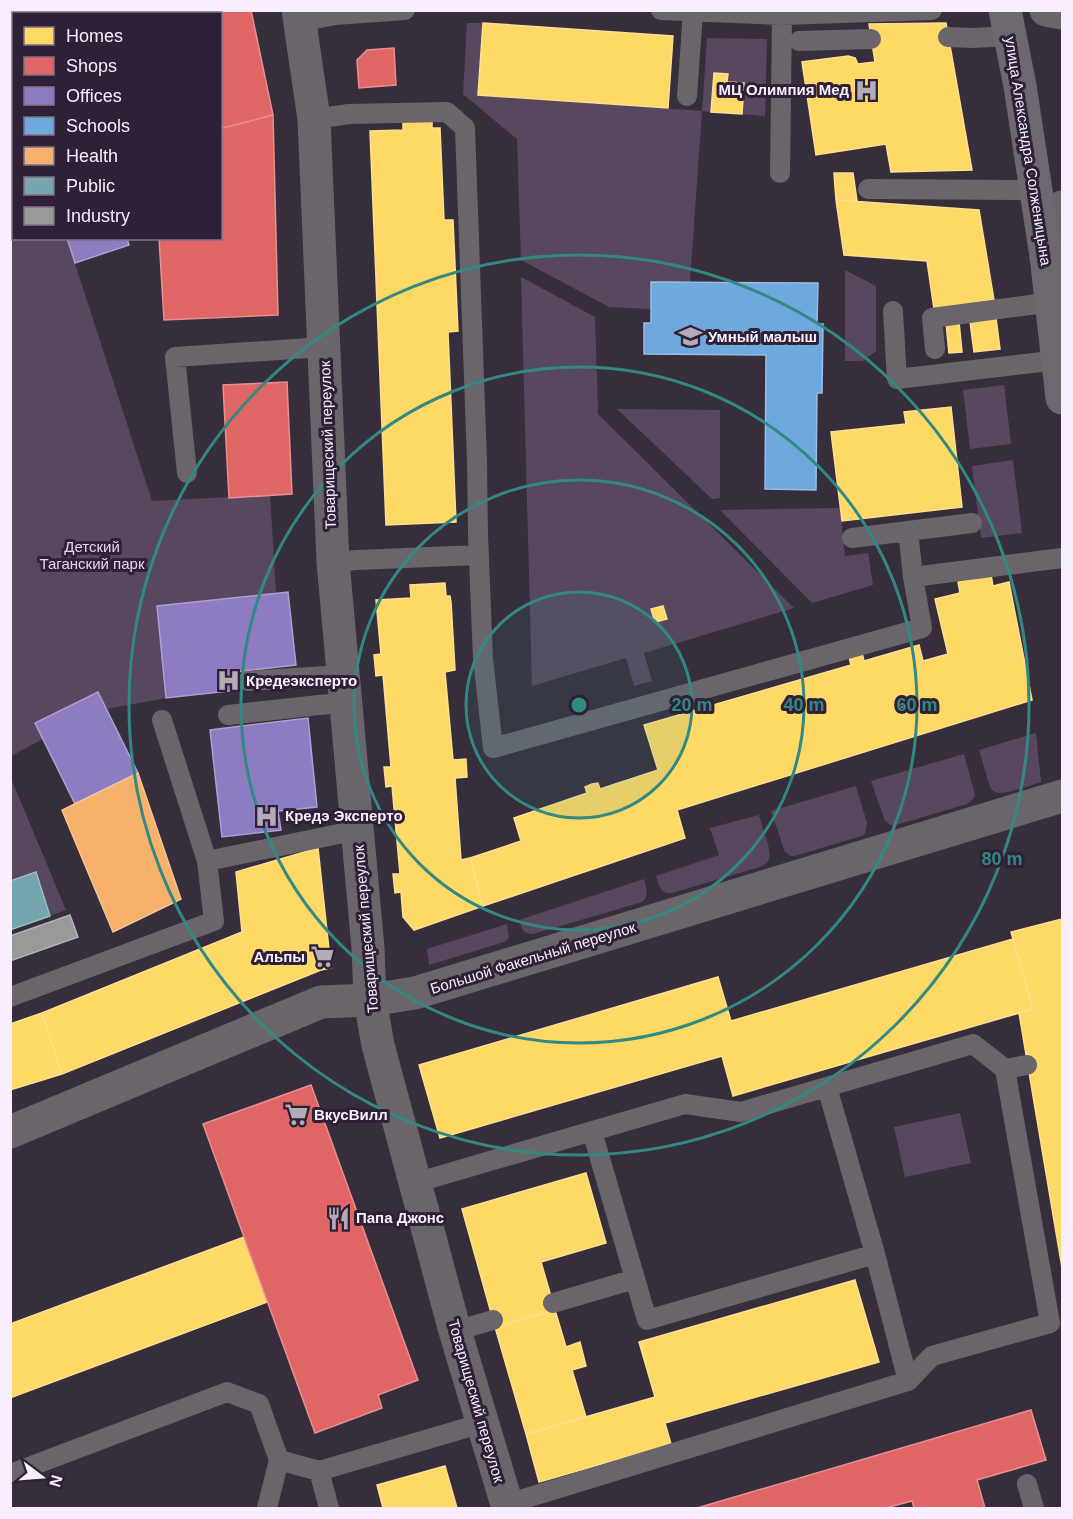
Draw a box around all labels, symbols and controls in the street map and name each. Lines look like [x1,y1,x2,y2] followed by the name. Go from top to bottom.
[12,12,222,240] legend
[66,26,123,46] text: Homes
[1002,35,1055,267] street label: улица Александра Солженицына
[66,56,117,76] text: Shops
[854,77,880,103] hospital icon: МЦ Олимпия Мед
[719,81,849,98] place label: МЦ Олимпия Мед
[66,86,122,106] text: Offices
[66,116,130,136] text: Schools
[66,146,118,166] text: Health
[66,176,115,196] text: Public
[66,206,130,226] text: Industry
[677,324,703,350] school or university icon: Умный малыш
[708,328,817,345] place label: Умный малыш
[316,360,339,530] street label: Товарищеский переулок
[40,538,145,572] park label: Детский Таганский парк
[215,668,241,694] hospital icon: Кредеэксперто
[246,672,357,689] place label: Кредеэксперто
[569,695,589,715] centre of rings
[671,695,713,715] text: 20 m
[783,695,825,715] text: 40 m
[896,695,938,715] text: 60 m
[254,803,280,829] hospital icon: Кредэ Эксперто
[285,807,403,824] place label: Кредэ Эксперто
[350,844,381,1014] street label: Товарищеский переулок
[981,849,1023,869] text: 80 m
[428,918,638,997] street label: Большой Факельный переулок
[310,944,336,970] supermarket icon: Альпы
[254,948,305,965] place label: Альпы
[283,1102,309,1128] supermarket icon: ВкусВилл
[314,1106,388,1123] place label: ВкусВилл
[325,1205,351,1231] restaurant icon: Папа Джонс
[356,1209,444,1226] place label: Папа Джонс
[445,1317,508,1485] street label: Товарищеский переулок
[12,1447,72,1507] north arrow
[46,1473,66,1489] text: N

